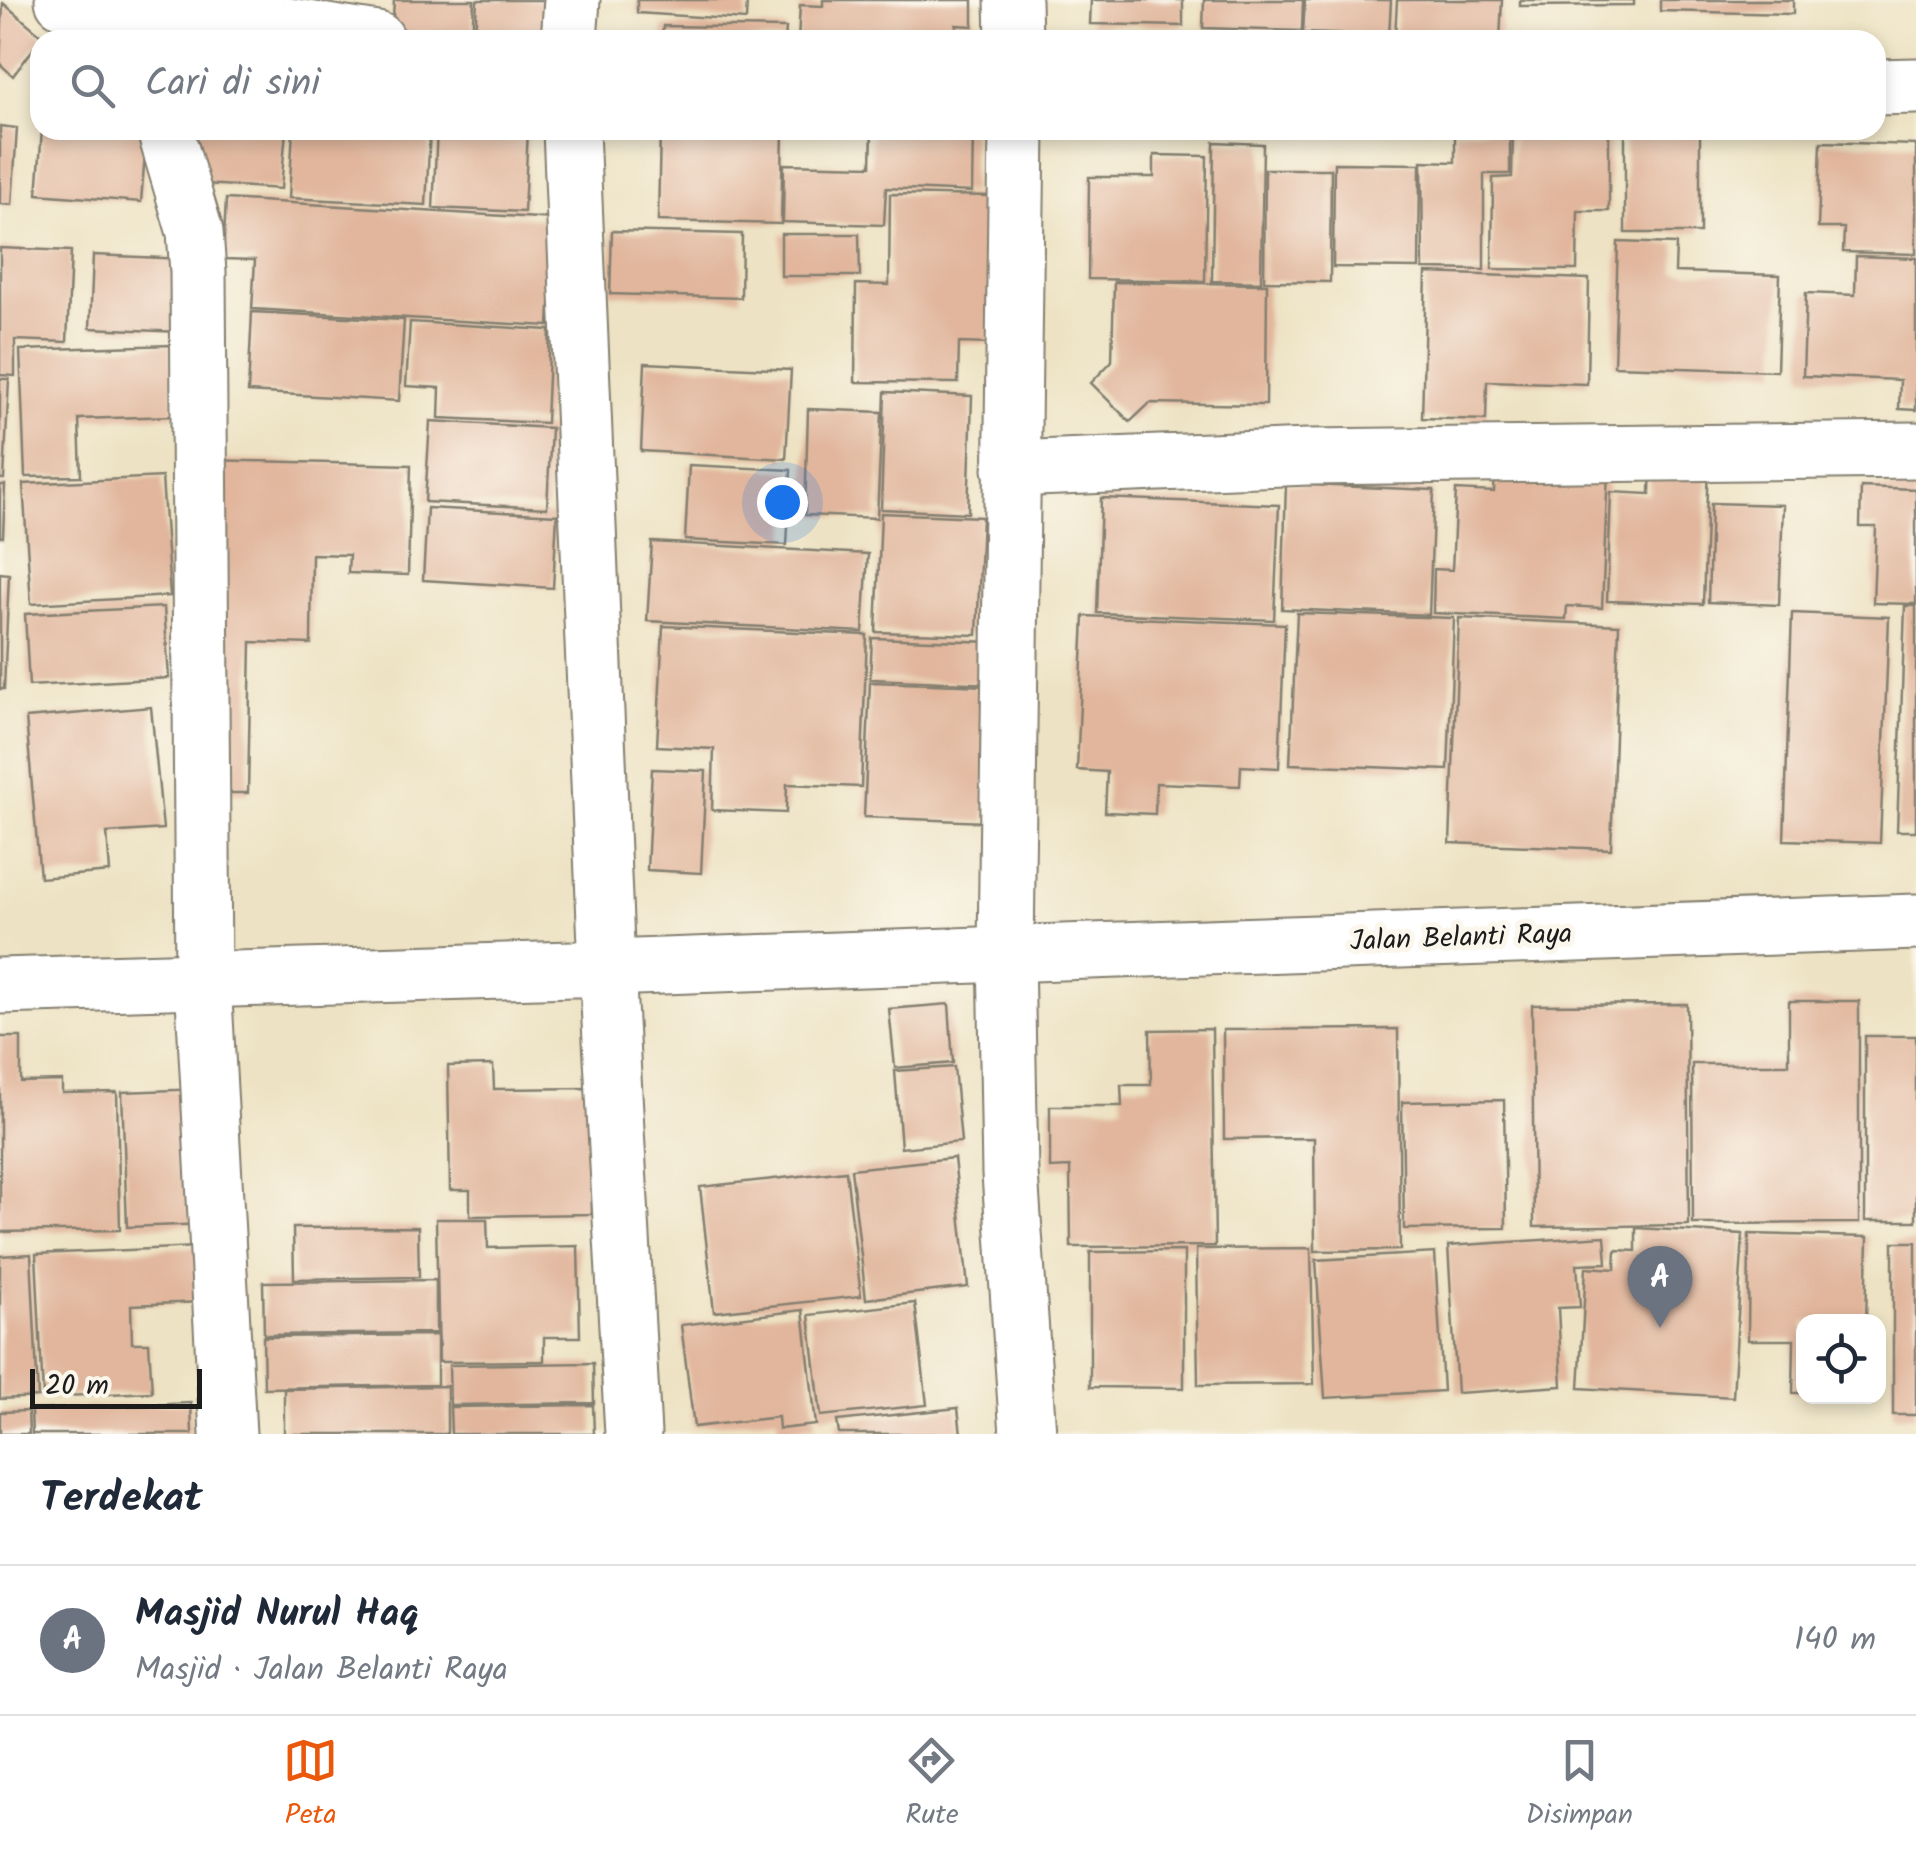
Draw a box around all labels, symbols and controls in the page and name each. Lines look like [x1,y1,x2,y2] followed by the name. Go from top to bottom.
[30,30,1886,140] search box
[145,55,320,115] text: Cari di sini
[65,58,120,113] icon: search
[757,477,808,528] your location
[1349,912,1573,965] street label: Jalan Belanti Raya
[1628,1246,1692,1328] pin: A
[1796,1314,1886,1404] map controls
[1796,1314,1886,1404] button: locate
[30,1364,202,1408] scale bar
[45,1364,109,1409] text: 20 m
[40,1466,203,1533] text: Terdekat
[135,1585,419,1645] text: Masjid Nurul Haq
[62,1615,83,1666] text: A
[1794,1615,1876,1666] text: 140 m
[135,1645,508,1696] text: Masjid · Jalan Belanti Raya
[283,1733,338,1838] tab: Peta
[904,1733,959,1838] tab: Rute
[1526,1733,1633,1838] tab: Disimpan

